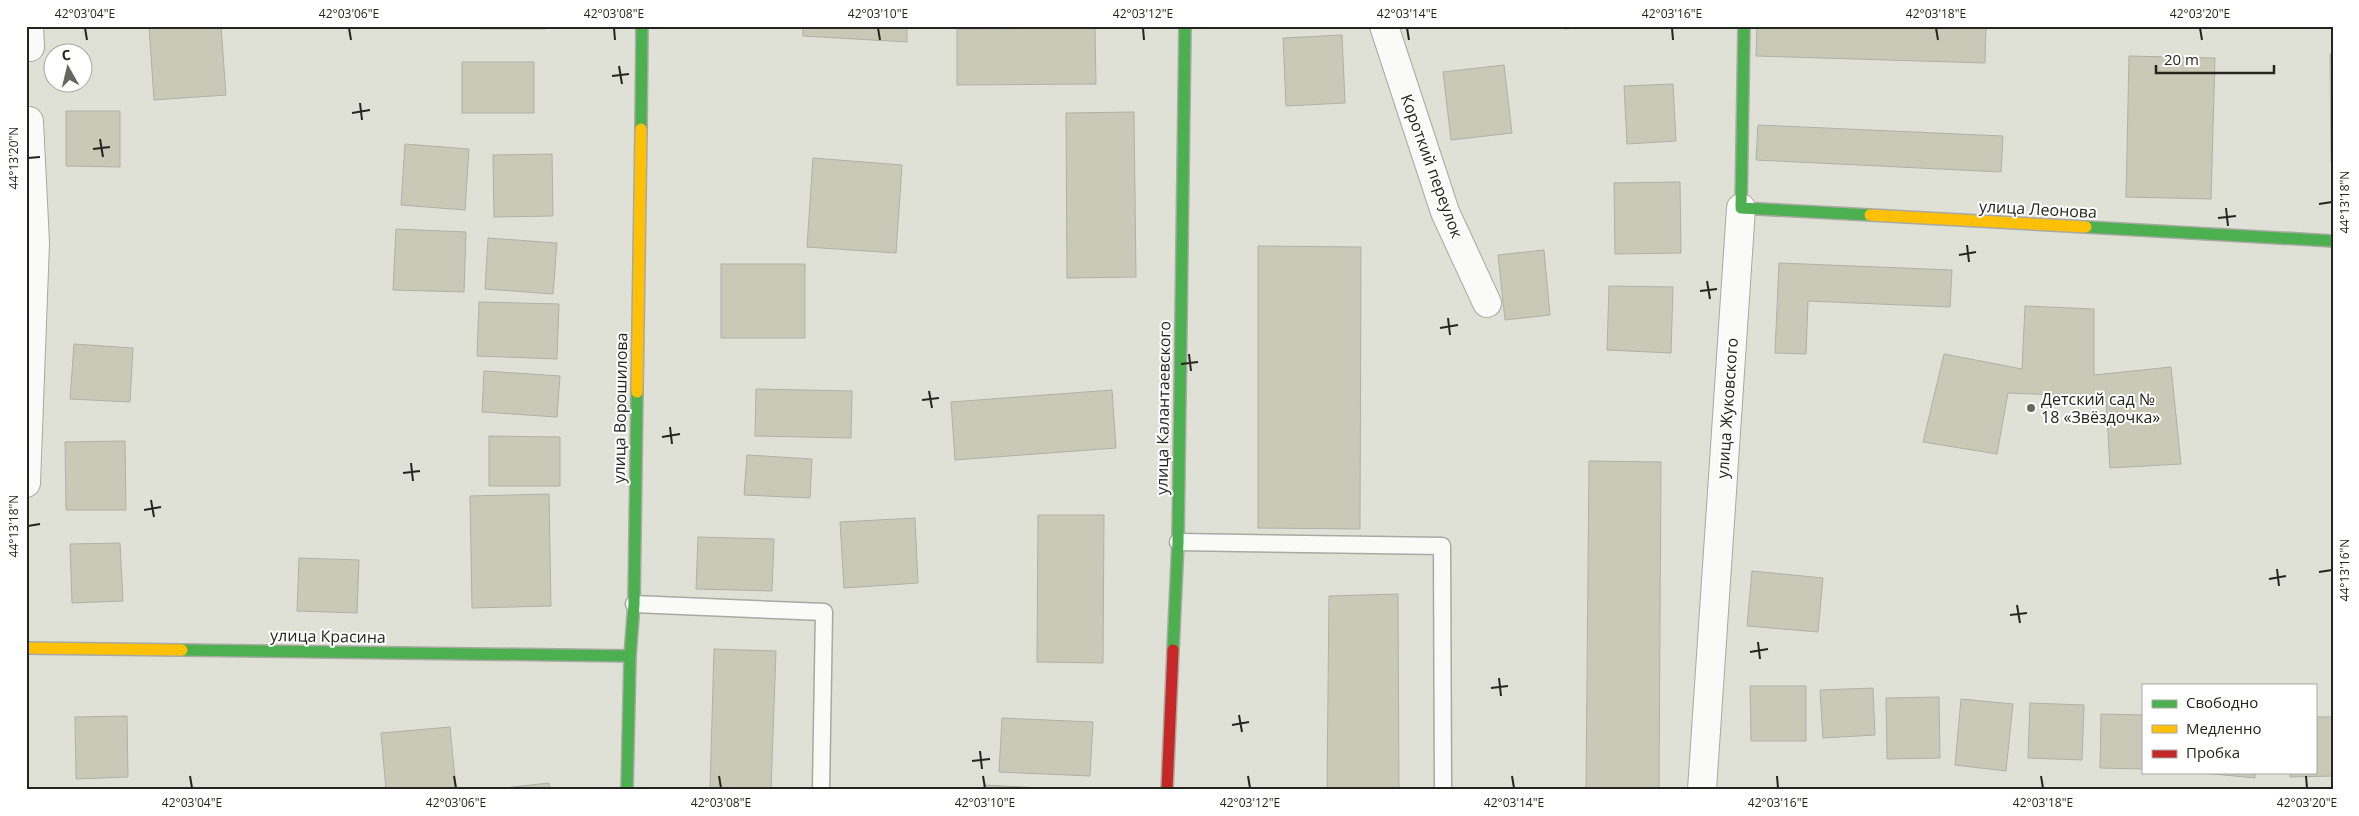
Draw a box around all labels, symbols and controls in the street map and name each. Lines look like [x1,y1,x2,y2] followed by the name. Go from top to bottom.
[55,5,115,22] text: 42°03'04"E
[319,5,379,22] text: 42°03'06"E
[584,5,644,22] text: 42°03'08"E
[848,5,908,22] text: 42°03'10"E
[1113,5,1173,22] text: 42°03'12"E
[1377,5,1437,22] text: 42°03'14"E
[1642,5,1702,22] text: 42°03'16"E
[1906,5,1966,22] text: 42°03'18"E
[2170,5,2230,22] text: 42°03'20"E
[42,42,92,92] north arrow
[2156,42,2274,74] scale bar
[60,45,72,65] text: С
[2164,49,2199,69] text: 20 m
[1396,91,1469,242] street label: Короткий переулок
[5,127,22,189] text: 44°13'20"N
[2336,171,2353,233] text: 44°13'18"N
[1978,195,2098,223] street label: улица Леонова
[1150,321,1176,495] street label: улица Калантаевского
[608,332,632,484] street label: улица Ворошилова
[1711,337,1743,479] street label: улица Жуковского
[2041,388,2160,428] place label: Детский сад № 18 «Звёздочка»
[2025,402,2037,414] marker: Детский сад № 18 «Звёздочка»
[5,495,22,557] text: 44°13'18"N
[2336,539,2353,601] text: 44°13'16"N
[270,624,386,648] street label: улица Красина
[2142,684,2316,774] legend
[2186,692,2258,712] text: Свободно
[2186,718,2262,738] text: Медленно
[2186,742,2240,762] text: Пробка
[162,794,222,811] text: 42°03'04"E
[426,794,486,811] text: 42°03'06"E
[691,794,751,811] text: 42°03'08"E
[955,794,1015,811] text: 42°03'10"E
[1220,794,1280,811] text: 42°03'12"E
[1484,794,1544,811] text: 42°03'14"E
[1748,794,1808,811] text: 42°03'16"E
[2013,794,2073,811] text: 42°03'18"E
[2277,794,2337,811] text: 42°03'20"E

